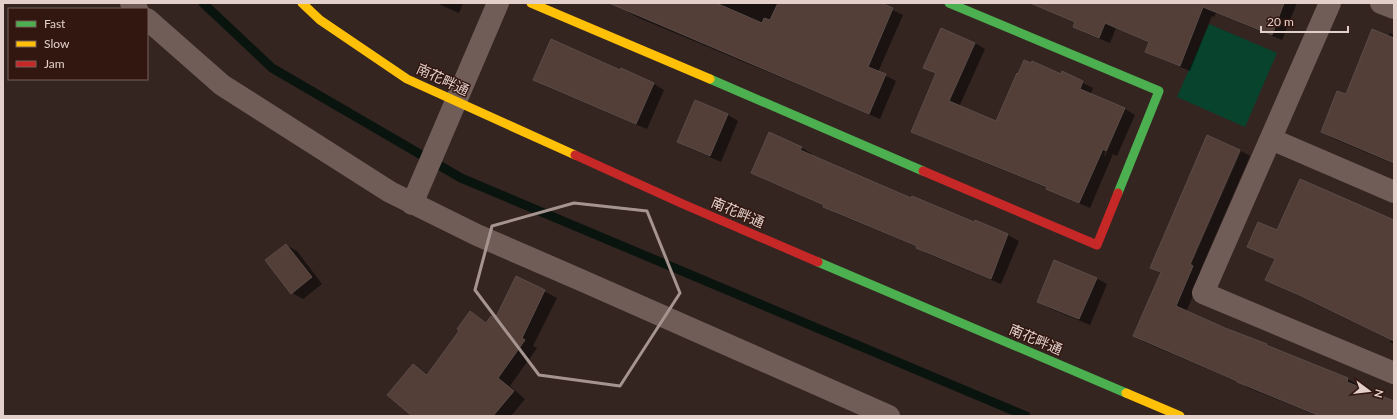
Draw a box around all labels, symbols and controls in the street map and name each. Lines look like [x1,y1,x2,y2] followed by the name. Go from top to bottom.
[8,8,148,80] legend
[1261,8,1348,34] scale bar
[1267,14,1294,29] text: 20 m
[44,16,66,31] text: Fast
[44,36,70,51] text: Slow
[44,56,65,71] text: Jam
[414,59,472,99] street label: 南花畔通
[709,193,767,231] street label: 南花畔通
[1007,320,1065,358] street label: 南花畔通
[1349,371,1389,411] north arrow
[1372,388,1387,399] text: N

